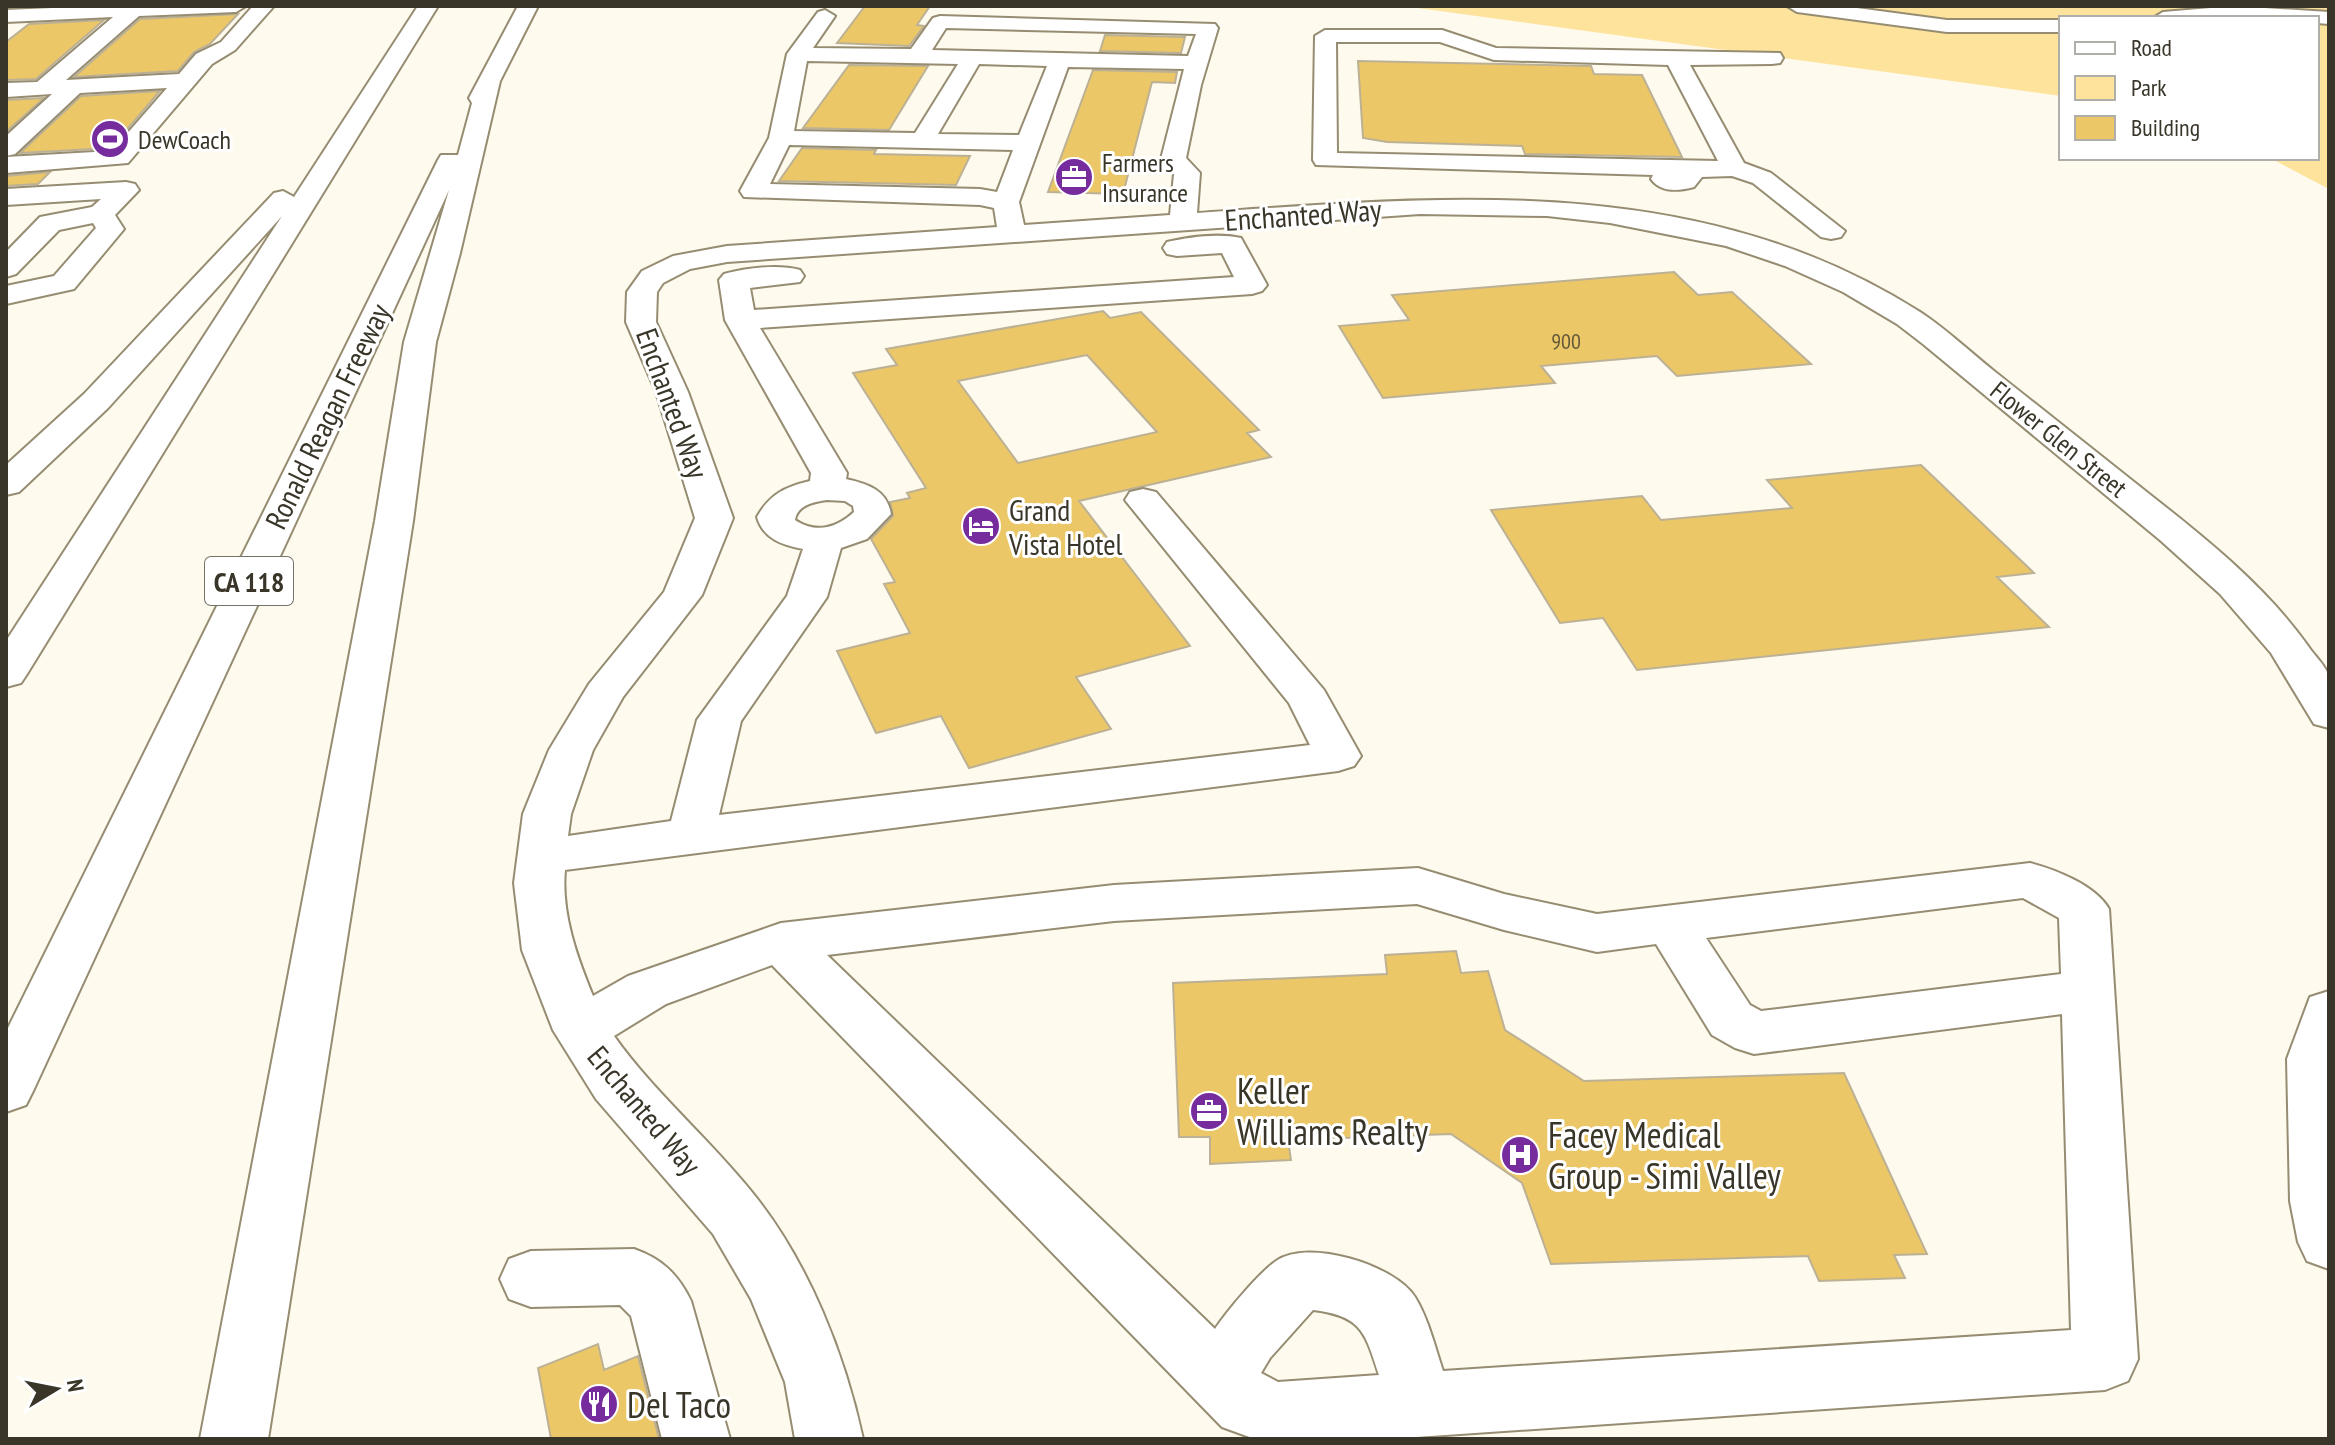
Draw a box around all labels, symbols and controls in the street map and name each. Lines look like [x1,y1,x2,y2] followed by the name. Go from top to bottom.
[2059,16,2319,160] legend
[2131,32,2172,63] text: Road
[2131,72,2167,103] text: Park
[2131,112,2200,143] text: Building
[89,118,131,160] sports icon: DewCoach
[138,123,231,156] place label: DewCoach
[1102,146,1188,209] place label: Farmers Insurance
[1053,156,1095,198] office icon: Farmers Insurance
[1223,189,1383,239] street label: Enchanted Way
[256,296,399,535] street label: Ronald Reagan Freeway
[628,323,718,484] street label: Enchanted Way
[1551,327,1581,355] house number: 900
[1984,374,2134,504] street label: Flower Glen Street
[1008,490,1123,563] place label: Grand Vista Hotel
[960,505,1002,547] hotel icon: Grand Vista Hotel
[205,557,293,605] road number: CA 118
[580,1037,711,1183] street label: Enchanted Way
[1237,1067,1428,1155] place label: Keller Williams Realty
[1188,1090,1230,1132] office icon: Keller Williams Realty
[1548,1111,1781,1199] place label: Facey Medical Group - Simi Valley
[1499,1134,1541,1176] hospital icon: Facey Medical Group - Simi Valley
[16,1349,96,1429] north arrow
[61,1377,91,1394] text: N
[627,1381,731,1428] place label: Del Taco
[578,1383,620,1425] restaurant icon: Del Taco

